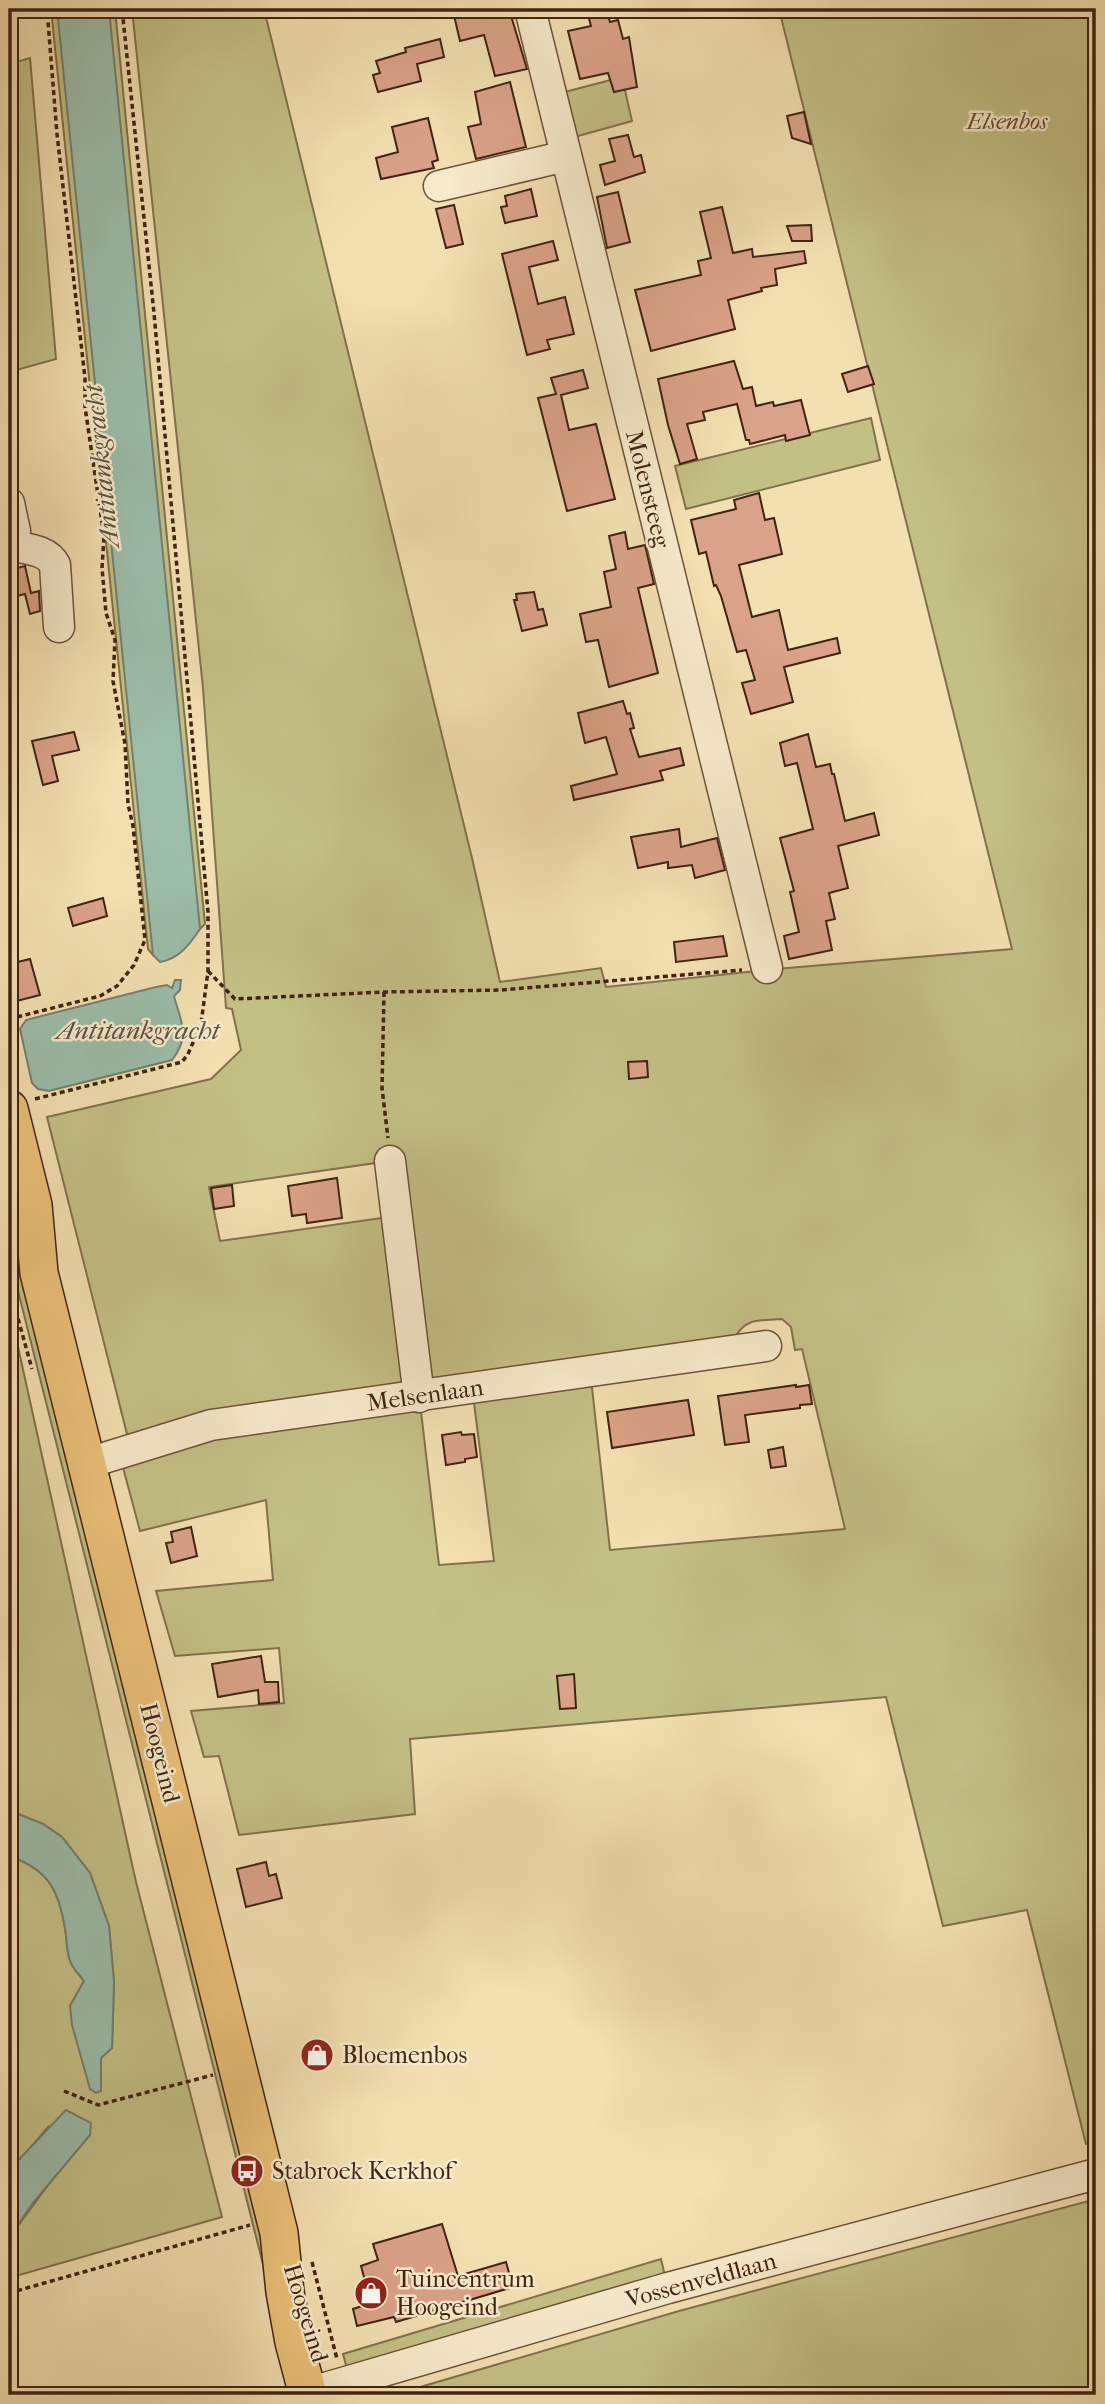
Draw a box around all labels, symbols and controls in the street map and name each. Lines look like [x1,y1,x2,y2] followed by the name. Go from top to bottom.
[965,107,1048,135] park label: Elsenbos
[77,381,126,552] water label: Antitankgracht
[620,427,676,552] street label: Molensteeg
[53,1015,222,1046] water label: Antitankgracht
[365,1373,485,1417] street label: Melsenlaan
[134,1700,186,1807] street label: Hoogeind
[298,2036,336,2074] shop icon: Bloemenbos
[342,2041,467,2069] place label: Bloemenbos
[228,2152,266,2190] bus stop icon: Stabroek Kerkhof
[272,2157,458,2185] place label: Stabroek Kerkhof
[621,2246,780,2314] street label: Vossenveldlaan
[278,2260,335,2367] street label: Hoogeind
[396,2265,535,2321] place label: Tuincentrum Hoogeind
[352,2274,390,2312] shop icon: Tuincentrum Hoogeind

